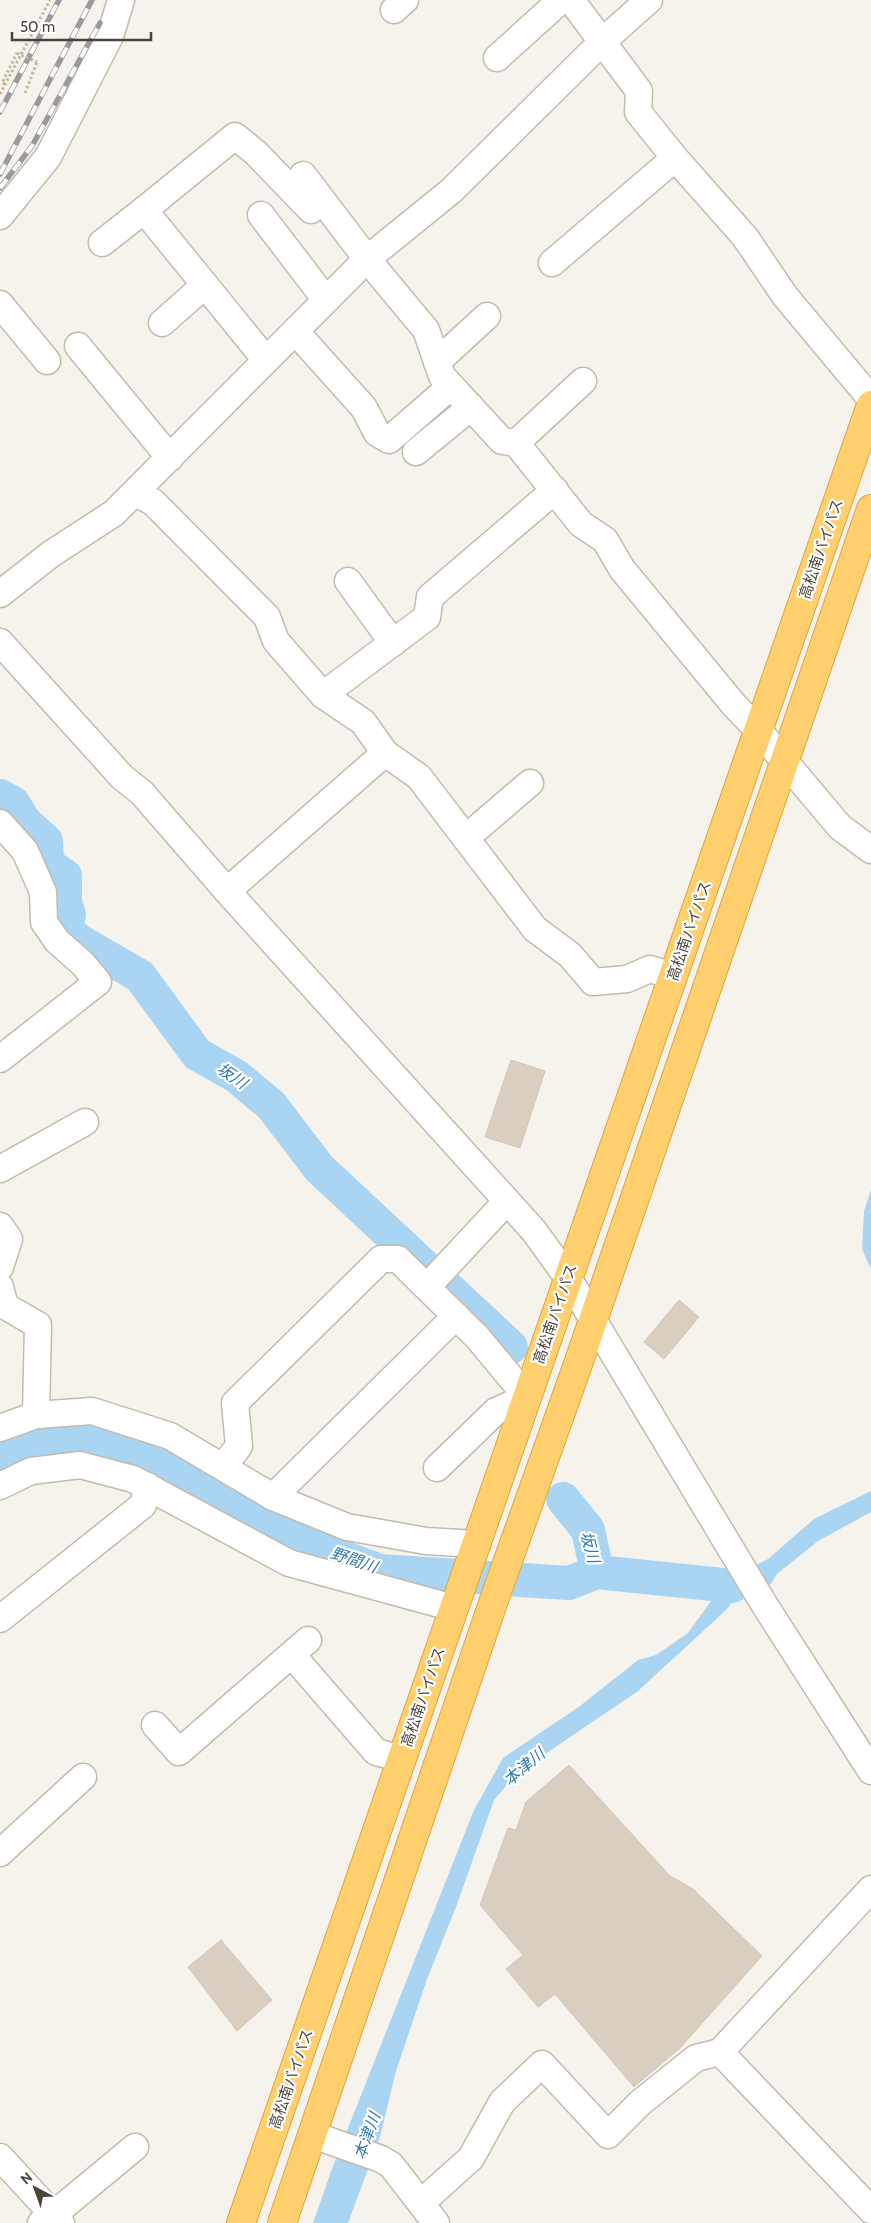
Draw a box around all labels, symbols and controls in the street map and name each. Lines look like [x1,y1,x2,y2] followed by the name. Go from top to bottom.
[12,10,151,42] scale bar
[20,18,55,36] text: 50 m
[795,497,847,601] street label: 高松南バイパス
[663,879,715,983] street label: 高松南バイパス
[213,1059,252,1094] water label: 坂川
[529,1262,581,1366] street label: 高松南バイパス
[577,1529,604,1567] water label: 坂川
[328,1543,382,1577] water label: 野間川
[397,1645,449,1749] street label: 高松南バイパス
[500,1743,550,1790] water label: 本津川
[265,2027,317,2131] street label: 高松南バイパス
[350,2108,385,2162] water label: 本津川
[10,2163,60,2213] north arrow
[17,2168,36,2188] text: N

